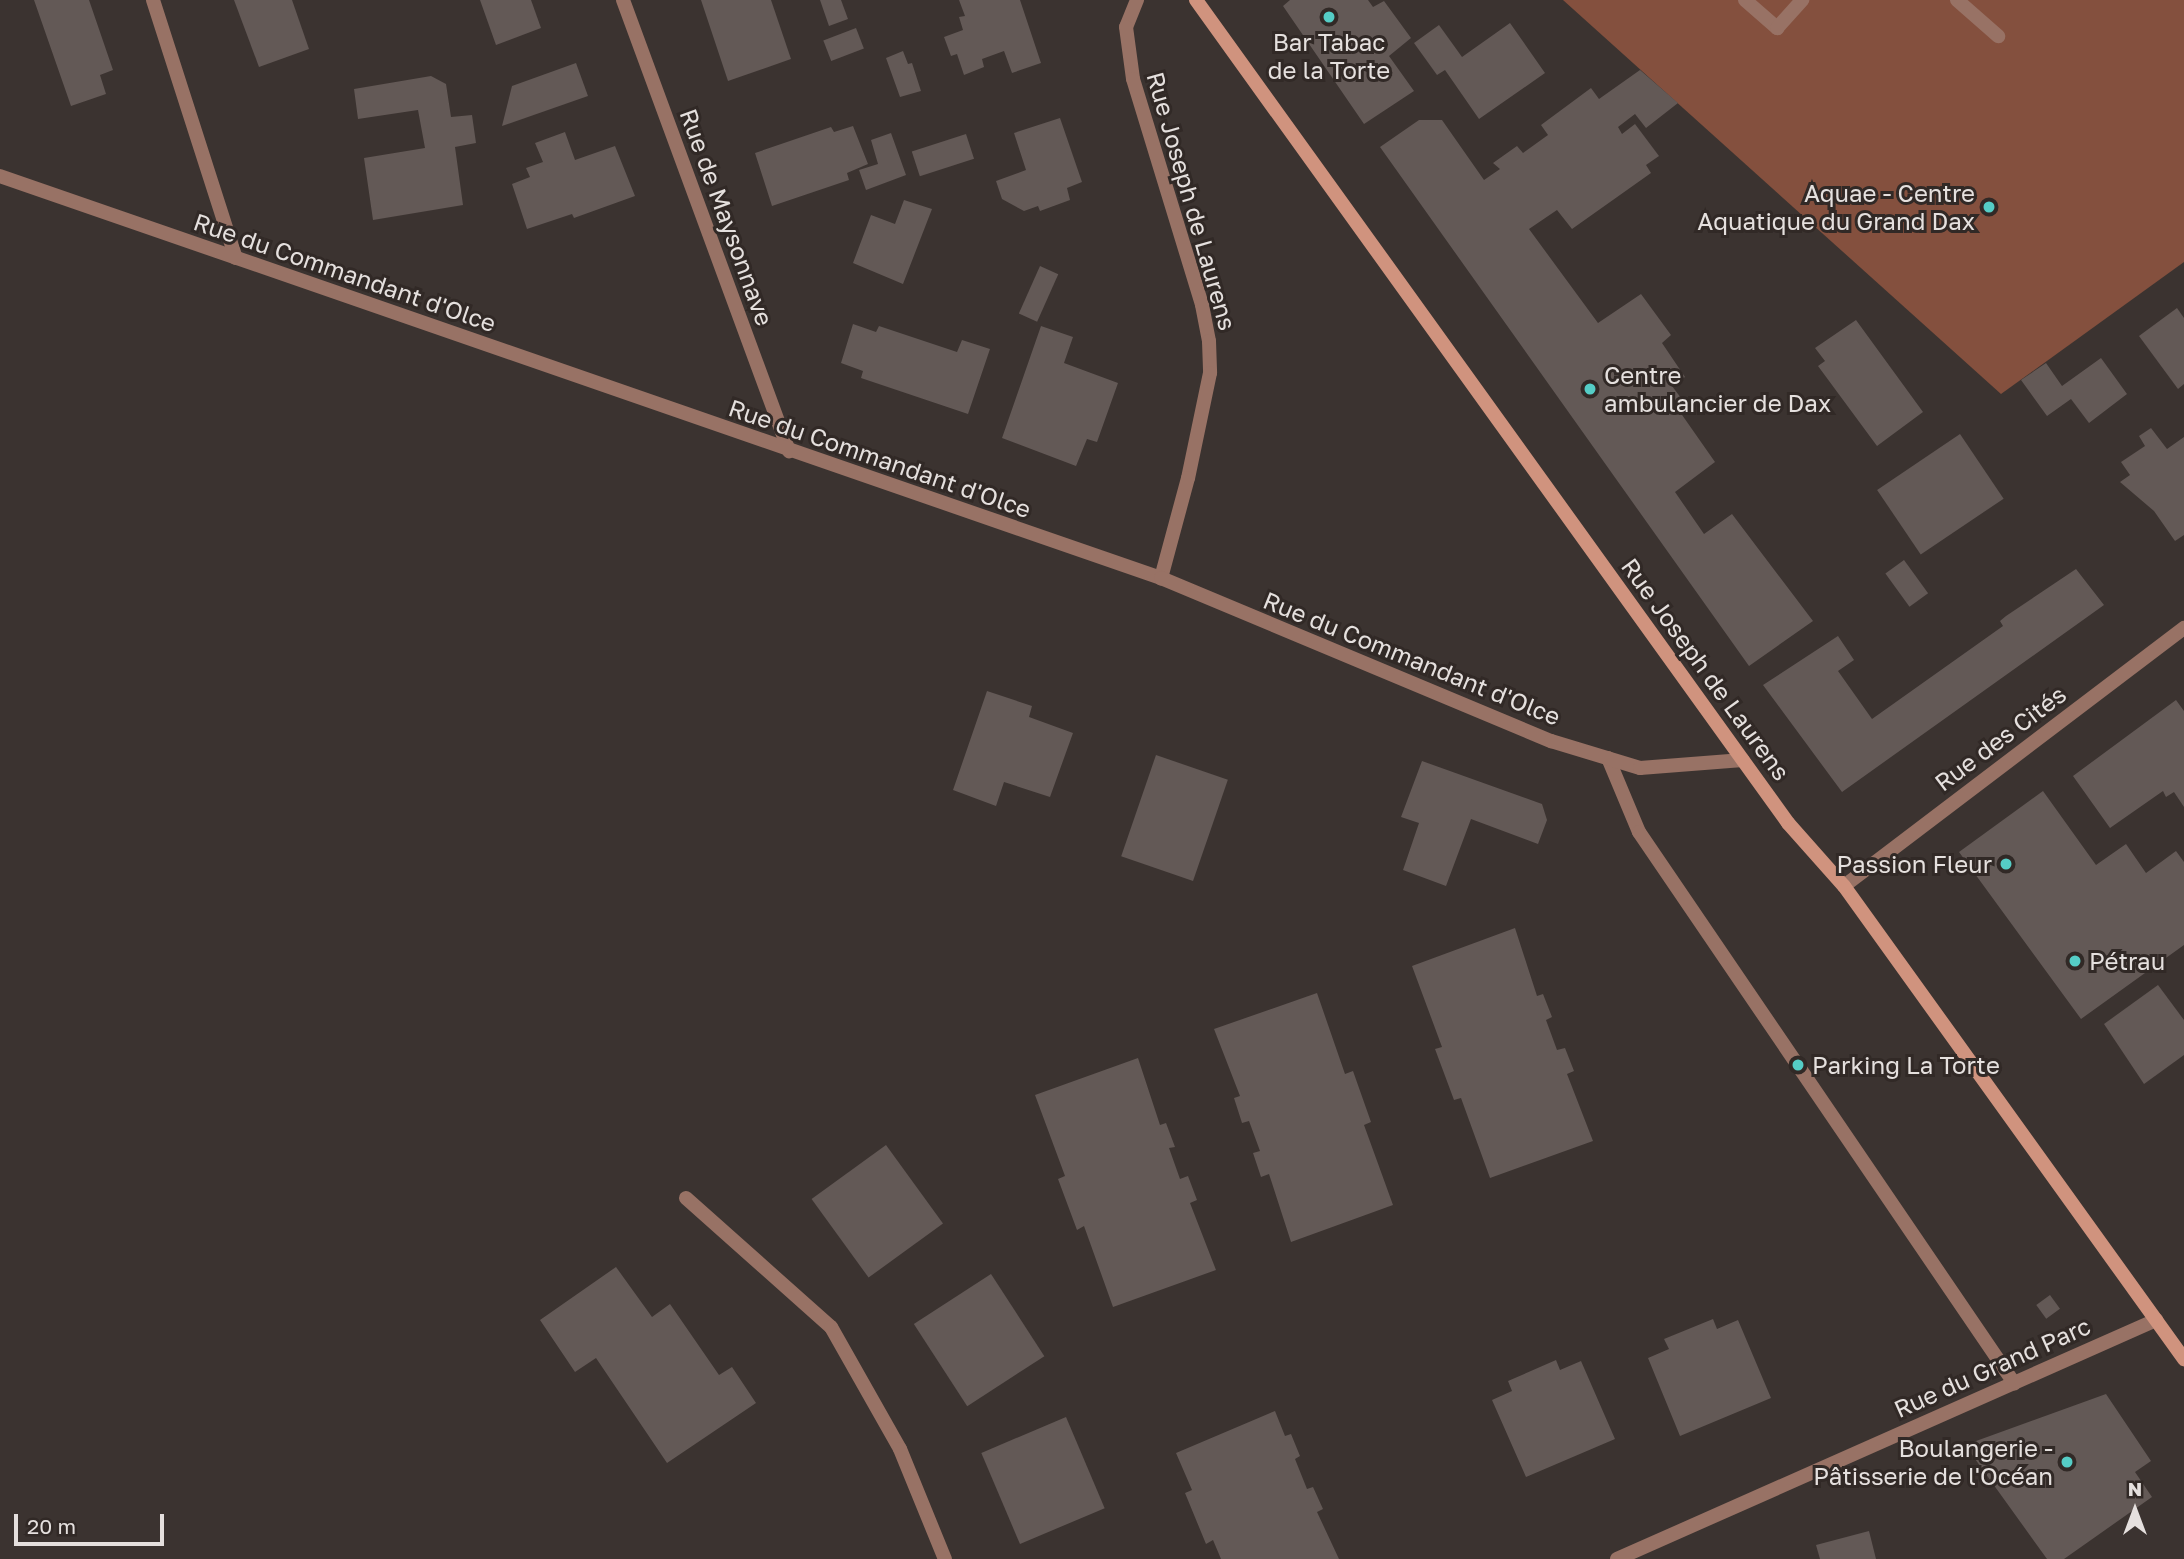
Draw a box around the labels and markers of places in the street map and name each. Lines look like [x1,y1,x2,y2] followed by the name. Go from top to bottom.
[1321,9,1337,25] marker: Bar Tabac de la Torte
[1268,28,1390,84] place label: Bar Tabac de la Torte
[1697,179,1975,235] place label: Aquae - Centre Aquatique du Grand Dax
[1981,199,1997,215] marker: Aquae - Centre Aquatique du Grand Dax
[1604,361,1831,417] place label: Centre ambulancier de Dax
[1582,381,1598,397] marker: Centre ambulancier de Dax
[1836,850,1992,878] place label: Passion Fleur
[1998,856,2014,872] marker: Passion Fleur
[2089,947,2165,975] place label: Pétrau
[2067,953,2083,969] marker: Pétrau
[1812,1051,2000,1079] place label: Parking La Torte
[1790,1057,1806,1073] marker: Parking La Torte
[1813,1434,2053,1490] place label: Boulangerie - Pâtisserie de l'Océan
[2059,1454,2075,1470] marker: Boulangerie - Pâtisserie de l'Océan

